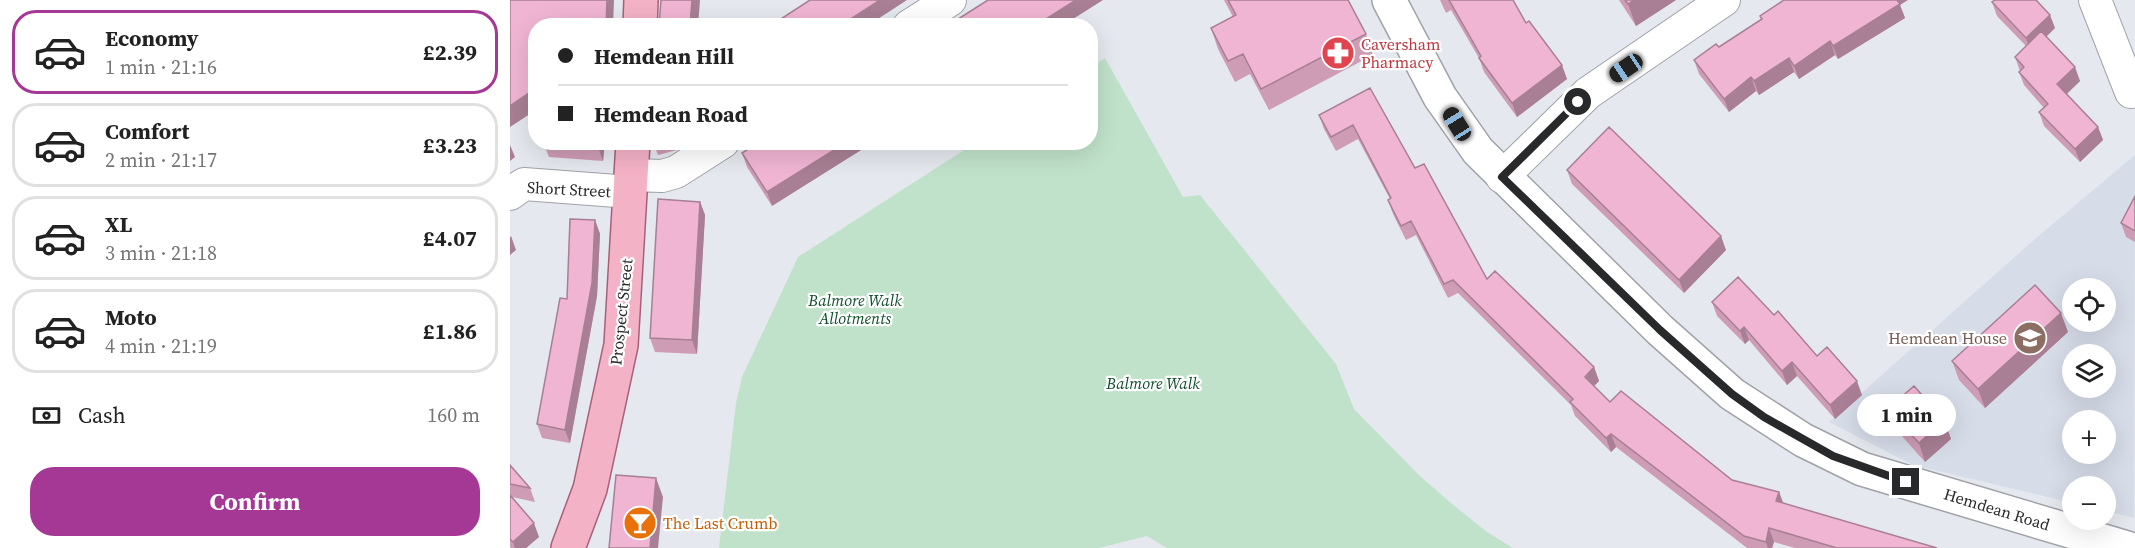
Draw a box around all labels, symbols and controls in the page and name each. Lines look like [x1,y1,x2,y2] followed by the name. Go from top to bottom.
[105,23,199,53] text: Economy
[33,25,87,79] icon: car
[1361,33,1440,73] place label: Caversham Pharmacy
[1320,35,1356,71] pharmacy icon: Caversham Pharmacy
[423,37,477,67] text: £2.39
[594,41,734,71] text: Hemdean Hill
[1606,50,1646,86] car
[105,53,217,81] text: 1 min · 21:16
[1564,88,1591,115] route start
[594,99,748,129] text: Hemdean Road
[1440,104,1474,144] car
[105,116,189,146] text: Comfort
[33,118,87,172] icon: car
[423,130,477,160] text: £3.23
[105,146,217,174] text: 2 min · 21:17
[527,176,612,202] street label: Short Street
[105,209,132,239] text: XL
[33,211,87,265] icon: car
[423,223,477,253] text: £4.07
[105,239,217,267] text: 3 min · 21:18
[604,257,638,366] street label: Prospect Street
[2062,278,2116,530] map controls
[2062,278,2116,332] button: locate
[807,289,902,329] park label: Balmore Walk Allotments
[105,302,157,332] text: Moto
[33,304,87,358] icon: car
[423,316,477,346] text: £1.86
[2012,320,2048,356] school or university icon: Hemdean House
[1888,327,2007,349] place label: Hemdean House
[105,332,217,360] text: 4 min · 21:19
[2062,344,2116,398] button: layers
[1105,372,1200,394] park label: Balmore Walk
[1856,395,1956,437] callout: 1 min
[30,399,63,432] icon: cash
[78,400,126,430] text: Cash
[427,401,480,429] text: 160 m
[1881,401,1932,429] text: 1 min
[2062,410,2116,464] button: +
[30,467,480,536] button: Confirm
[1892,468,1919,495] route end
[2062,476,2116,530] button: −
[1941,482,2053,536] street label: Hemdean Road
[622,505,658,541] bar icon: The Last Crumb
[663,512,778,534] place label: The Last Crumb

